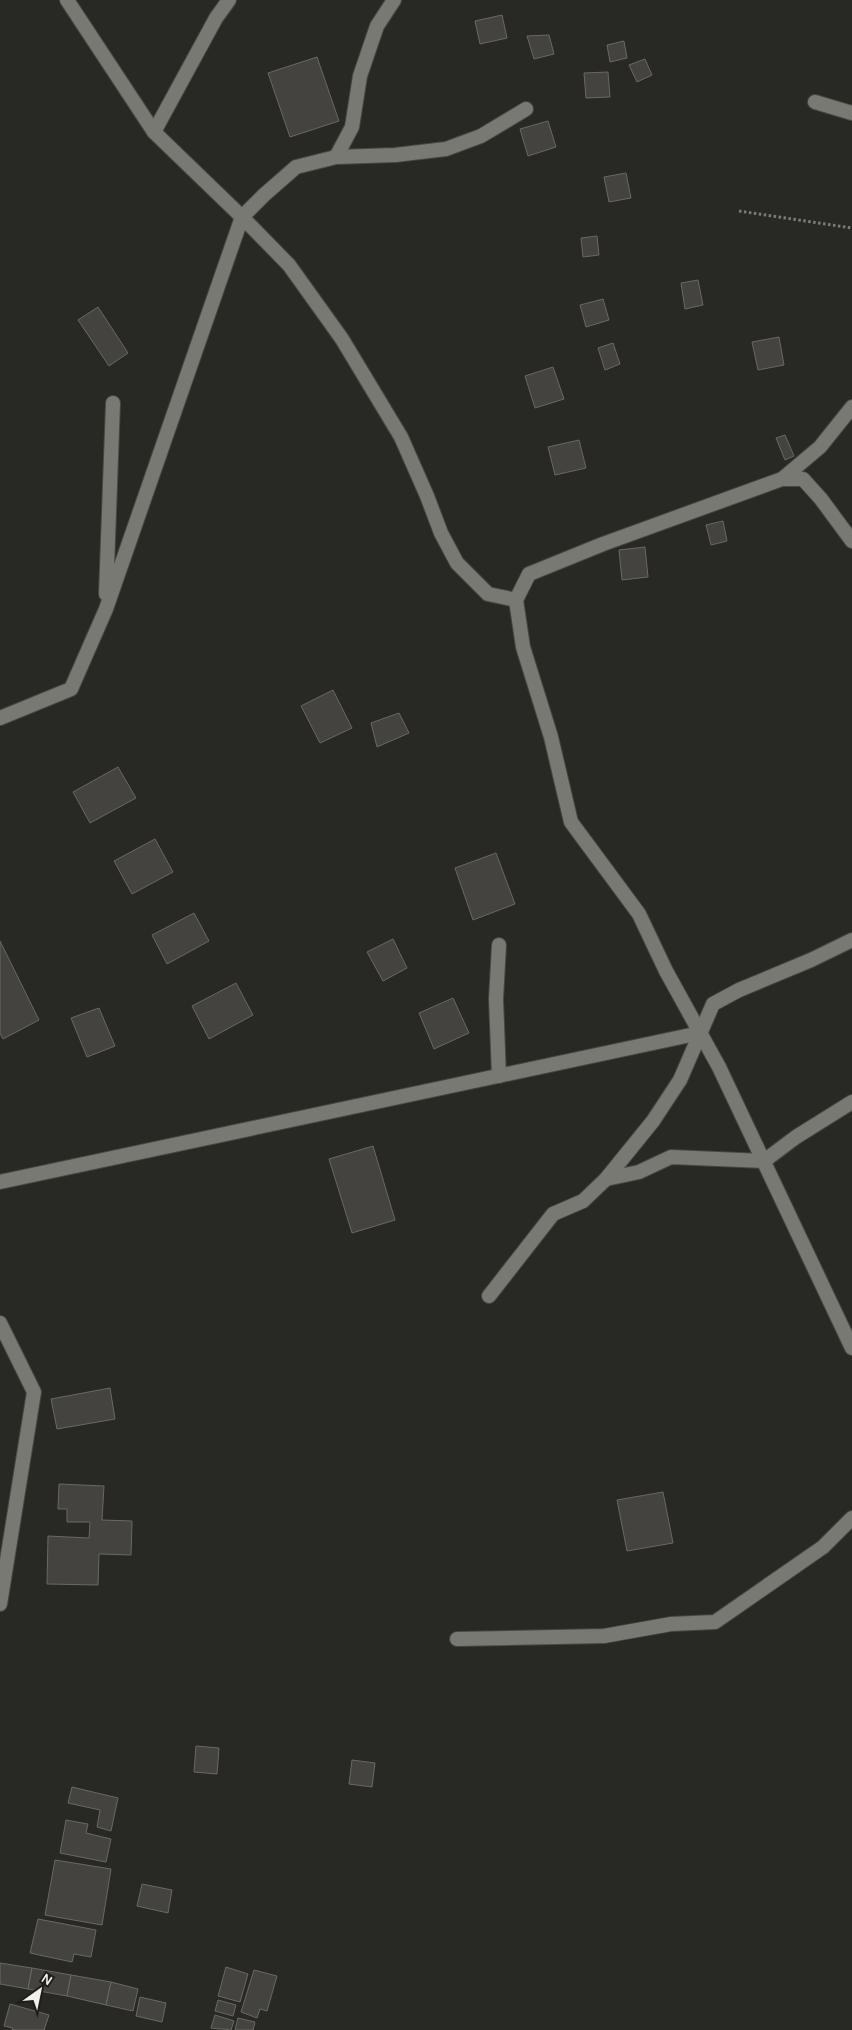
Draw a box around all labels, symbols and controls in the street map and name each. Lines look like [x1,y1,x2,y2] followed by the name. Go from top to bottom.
[15,1965,65,2015] north arrow
[38,1970,56,1989] text: N

